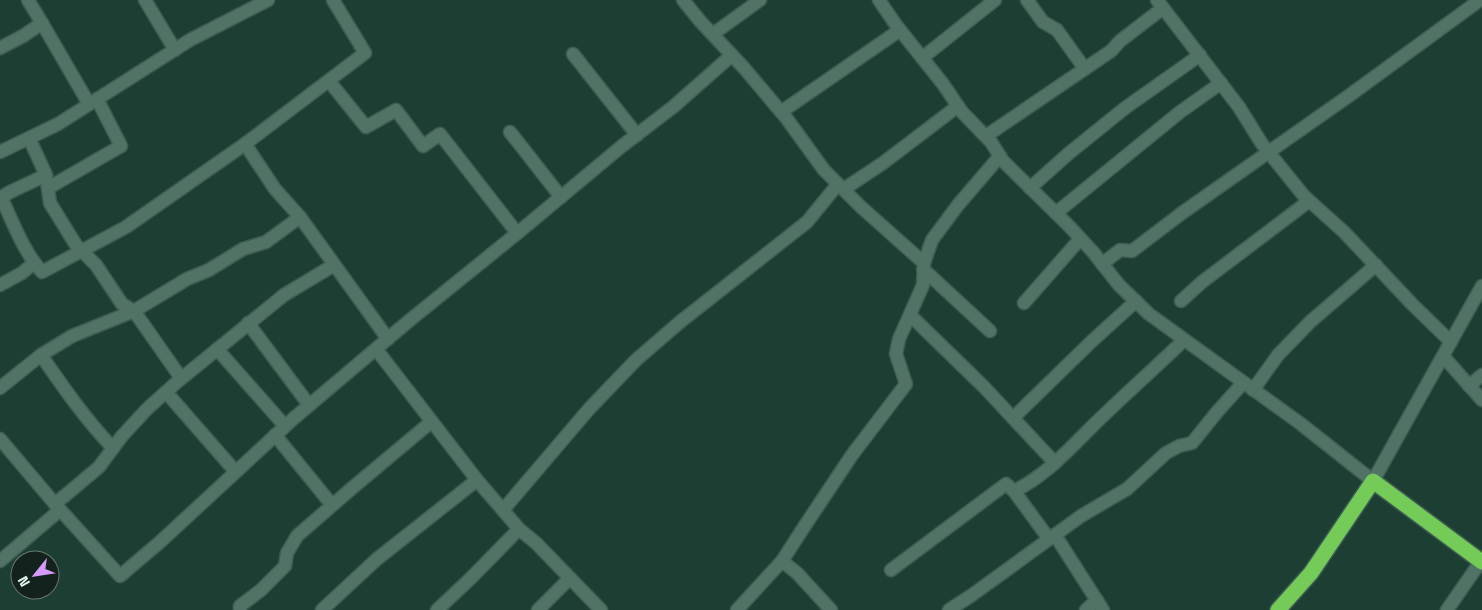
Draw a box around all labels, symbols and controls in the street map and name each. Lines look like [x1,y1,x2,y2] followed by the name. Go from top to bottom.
[10,550,60,600] north arrow
[14,573,34,590] text: N

